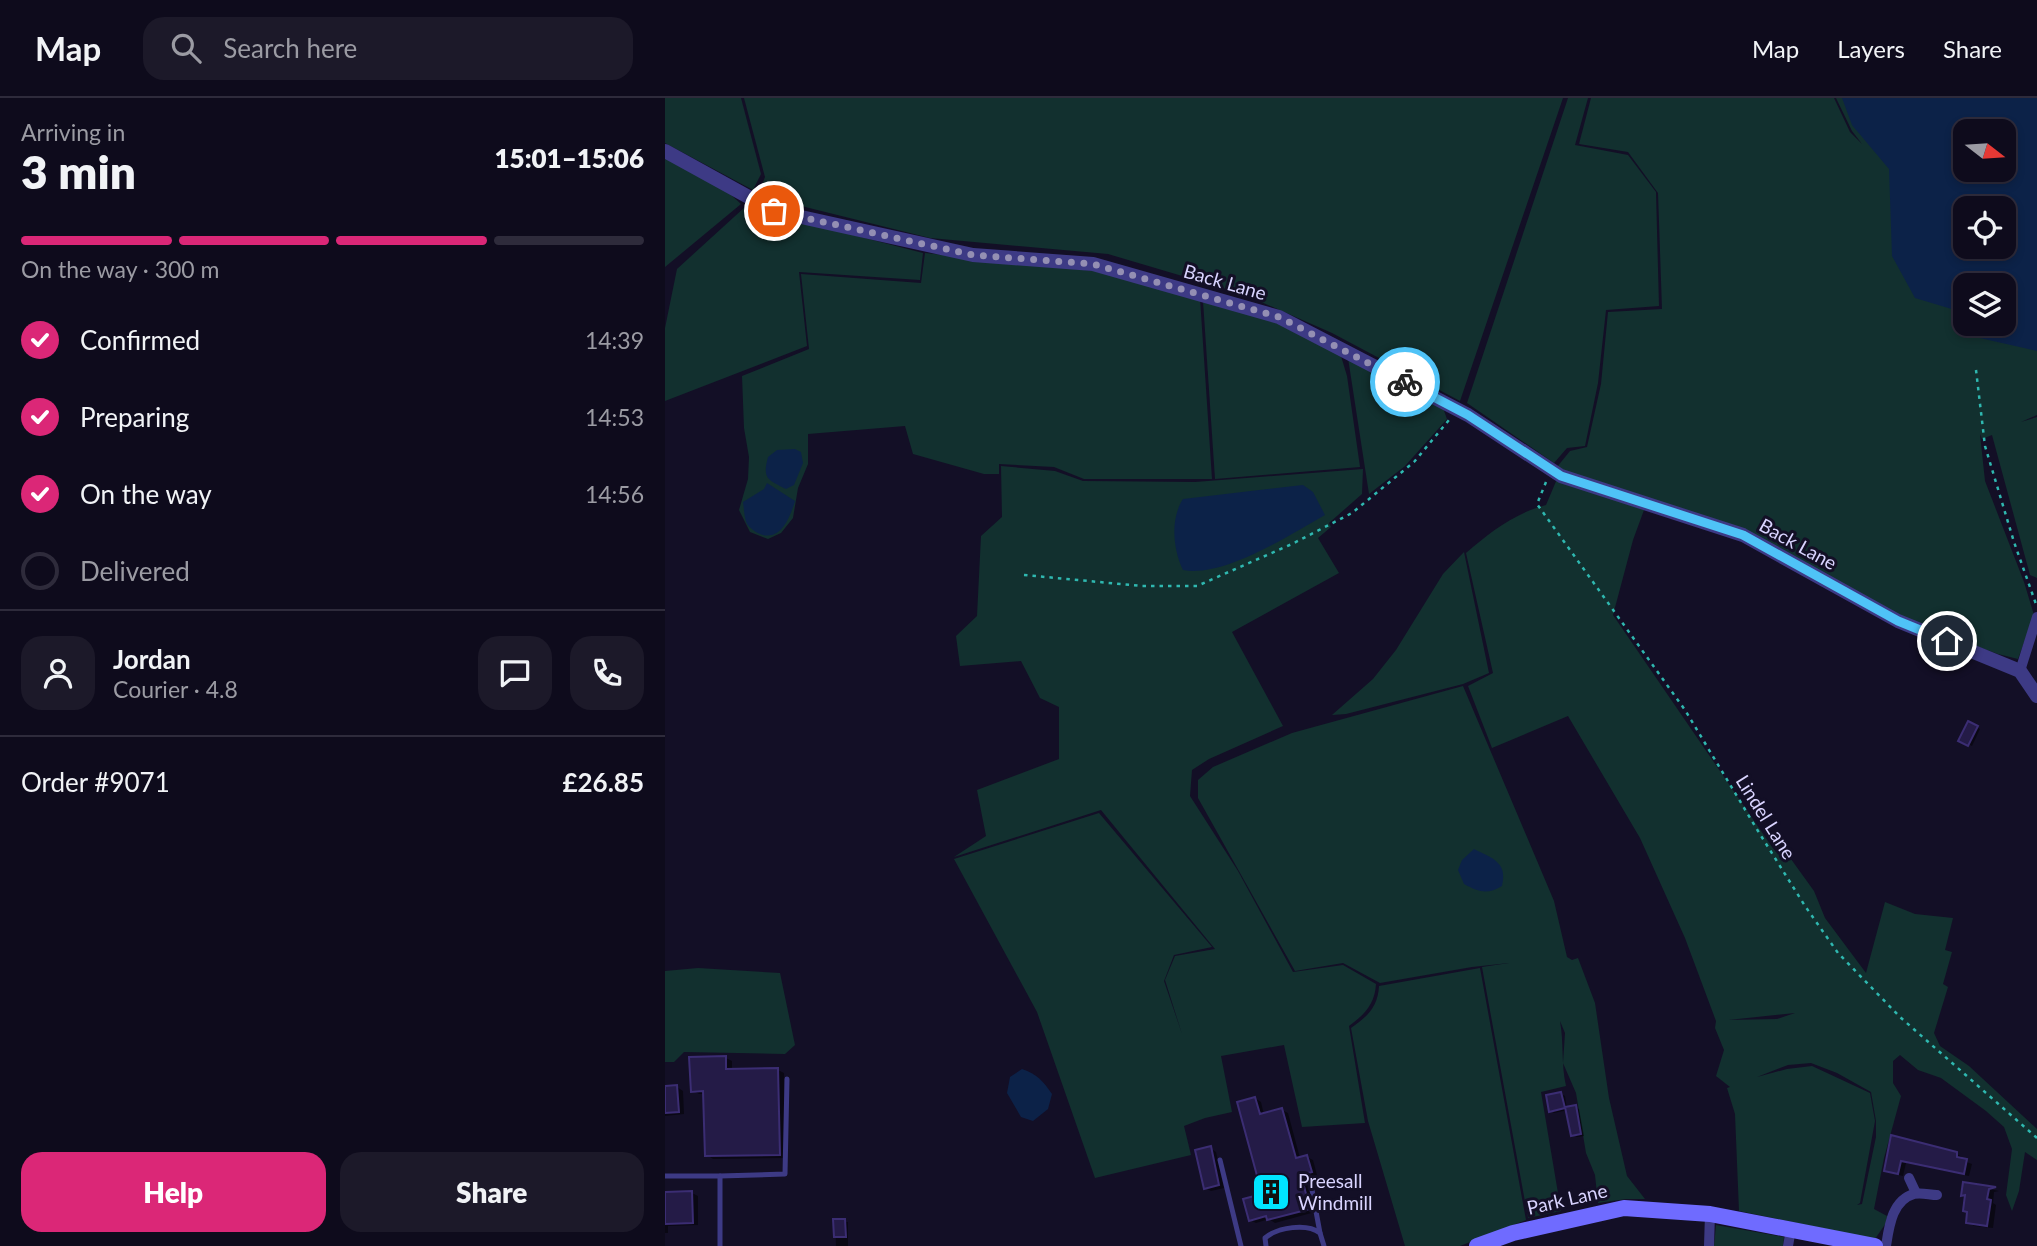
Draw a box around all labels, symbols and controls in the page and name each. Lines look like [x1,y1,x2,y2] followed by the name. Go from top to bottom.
[143,17,633,80] search box
[35,28,101,68] text: Map
[167,29,205,67] icon: search
[223,32,357,64] text: Search here
[1752,34,1799,63] text: Map
[1837,34,1905,63] text: Layers
[1943,34,2002,63] text: Share
[21,118,125,146] text: Arriving in
[1953,119,2016,182] north arrow
[1953,119,2016,336] map controls
[494,142,644,174] text: 15:01–15:06
[21,144,136,199] text: 3 min
[744,181,804,241] pin
[755,192,793,230] icon: bag
[1953,196,2016,259] button: locate
[21,255,220,283] text: On the way · 300 m
[1181,259,1269,304] street label: Back Lane
[1953,273,2016,336] button: layers
[21,321,59,359] icon: check
[80,324,200,356] text: Confirmed
[585,326,644,354] text: 14:39
[1370,347,1440,417] courier
[1386,363,1424,401] icon: bike
[21,398,59,436] icon: check
[80,401,189,433] text: Preparing
[585,403,644,431] text: 14:53
[21,475,59,513] icon: check
[80,478,212,510] text: On the way
[585,480,644,508] text: 14:56
[1755,513,1841,574] street label: Back Lane
[80,555,190,587] text: Delivered
[1917,611,1977,671] pin
[1928,622,1966,660] icon: home
[21,636,95,710] button: person
[478,636,552,710] button: chat
[570,636,644,710] button: phone
[113,643,191,675] text: Jordan
[113,675,238,703] text: Courier · 4.8
[21,766,170,798] text: Order #9071
[562,766,644,798] text: £26.85
[1732,770,1801,863] street label: Lindel Lane
[21,1152,326,1232] button: Help
[340,1152,644,1232] button: Share
[1298,1169,1373,1214] place label: Preesall Windmill
[1250,1171,1292,1213] building icon: Preesall Windmill
[1524,1178,1609,1219] street label: Park Lane

